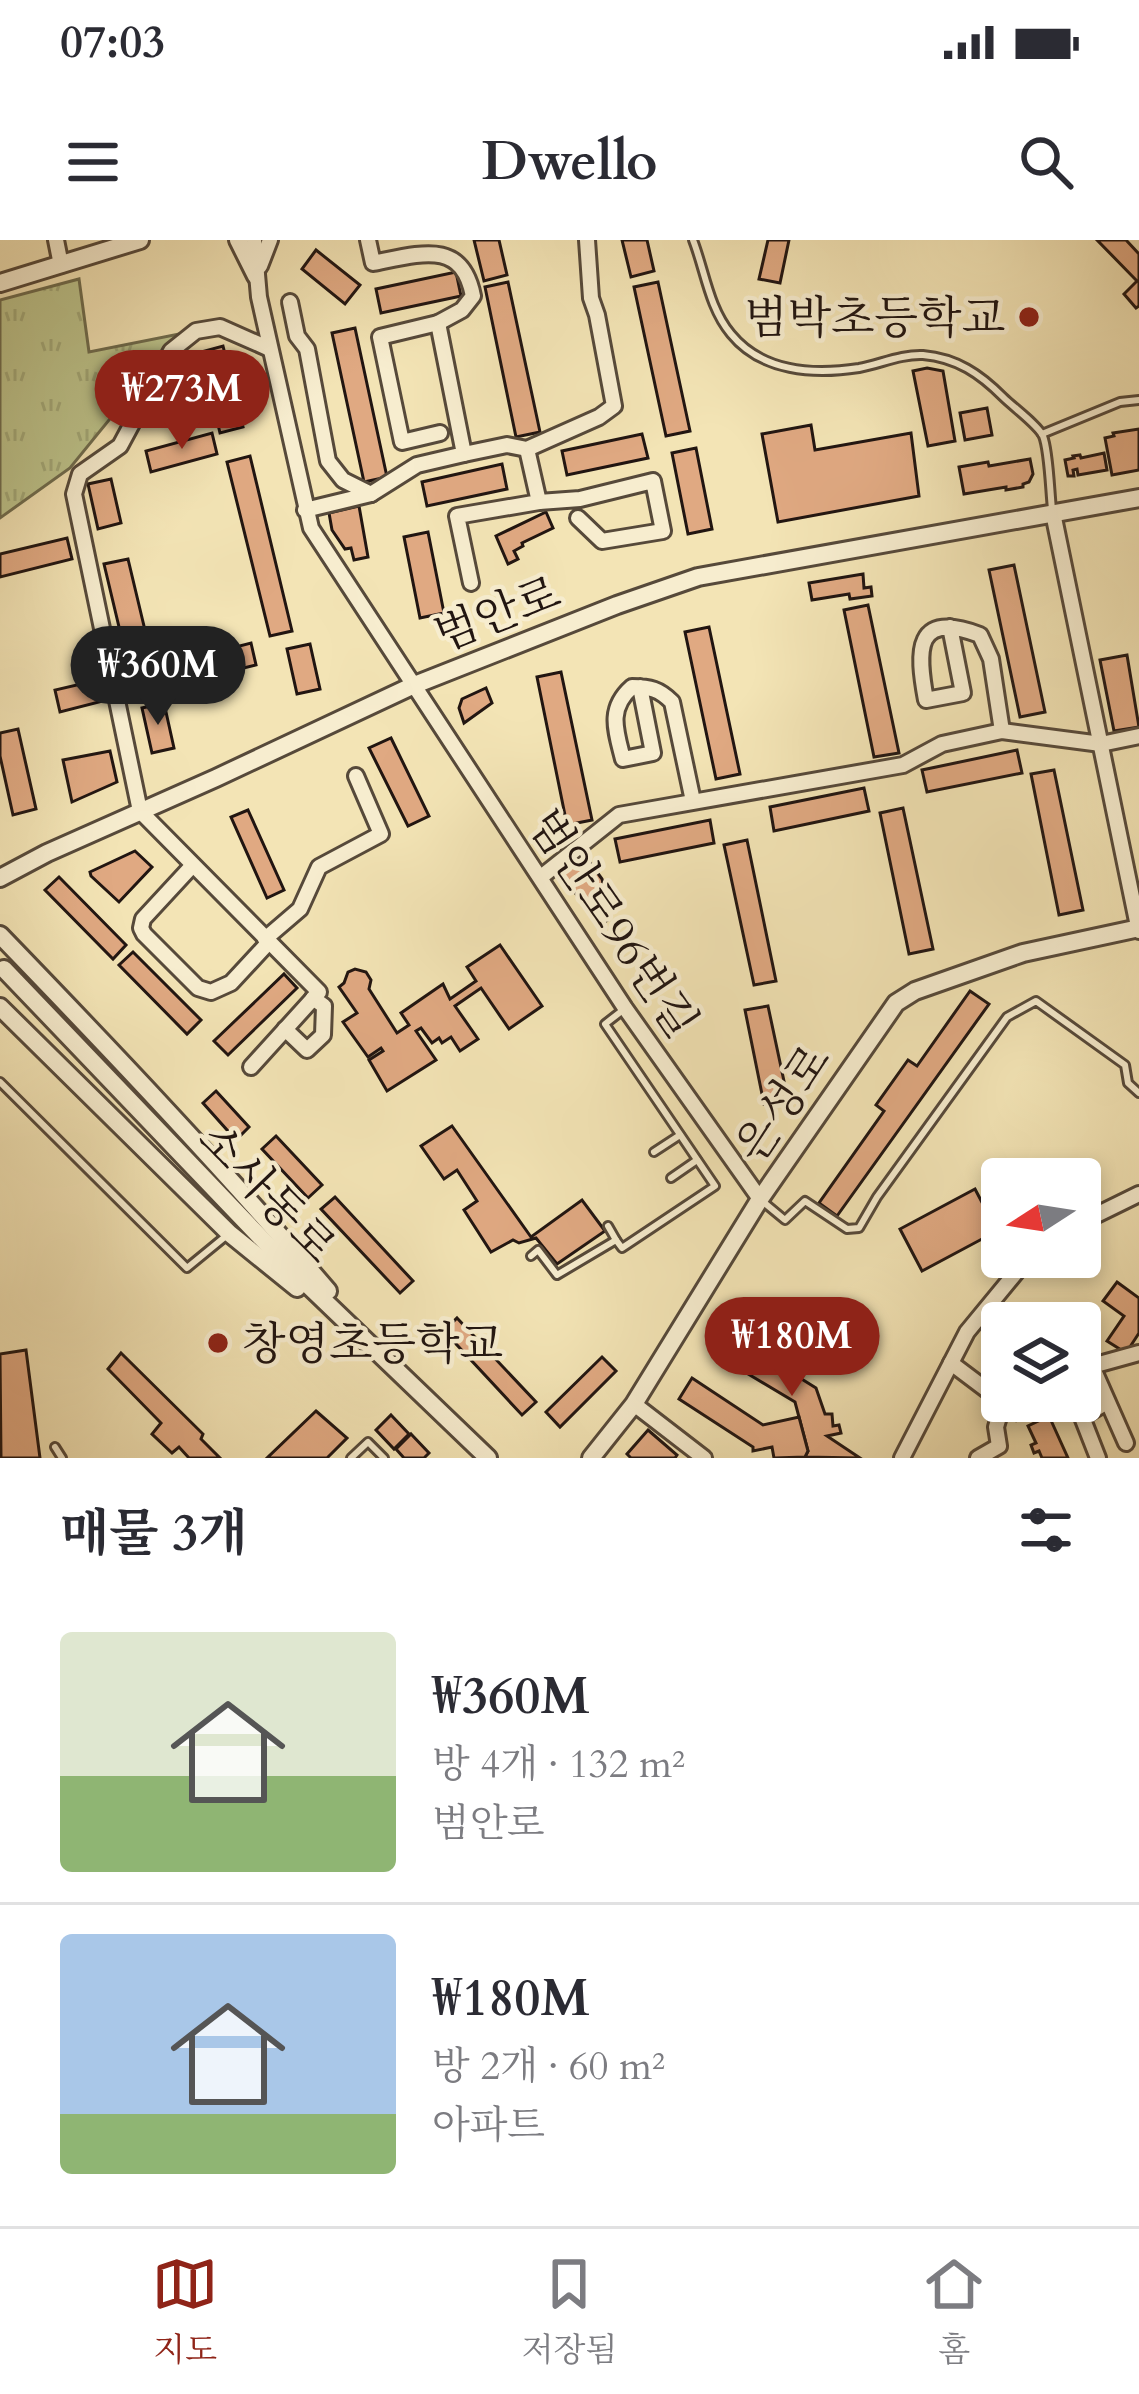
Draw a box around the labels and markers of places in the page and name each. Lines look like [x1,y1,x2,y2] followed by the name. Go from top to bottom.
[744,288,1005,349] place label: 범박초등학교
[1016,304,1042,330] marker: 범박초등학교
[98,350,266,452] pin: ₩273M
[74,626,242,728] pin: ₩360M
[708,1297,876,1399] pin: ₩180M
[242,1314,503,1375] place label: 창영초등학교
[205,1330,231,1356] marker: 창영초등학교

